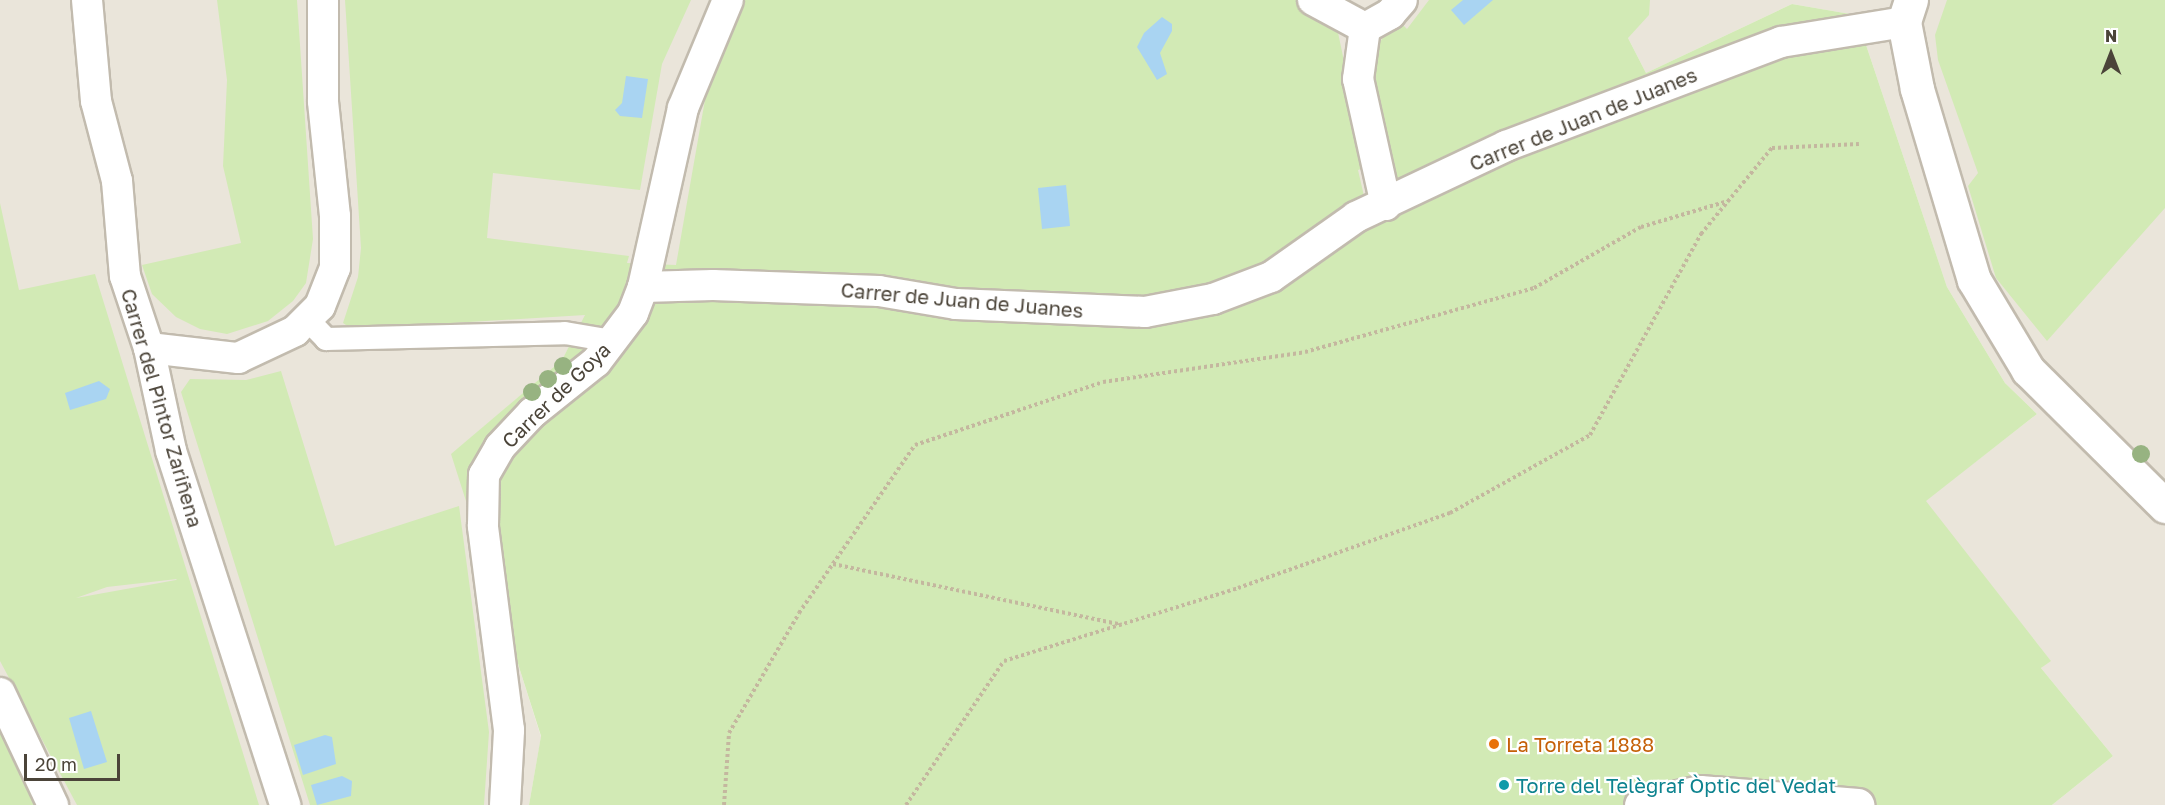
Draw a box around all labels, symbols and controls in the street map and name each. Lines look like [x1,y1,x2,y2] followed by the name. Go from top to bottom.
[2081,24,2141,84] north arrow
[2105,26,2117,46] text: N
[1466,62,1700,176] street label: Carrer de Juan de Juanes
[840,277,1084,323] street label: Carrer de Juan de Juanes
[116,286,208,530] street label: Carrer del Pintor Zariñena
[497,337,615,453] street label: Carrer de Goya
[1506,732,1654,756] place label: La Torreta 1888
[1487,737,1501,751] marker: La Torreta 1888
[27,742,123,780] scale bar
[35,753,77,775] text: 20 m
[1516,773,1836,797] place label: Torre del Telègraf Òptic del Vedat
[1497,778,1511,792] marker: Torre del Telègraf Òptic del Vedat

